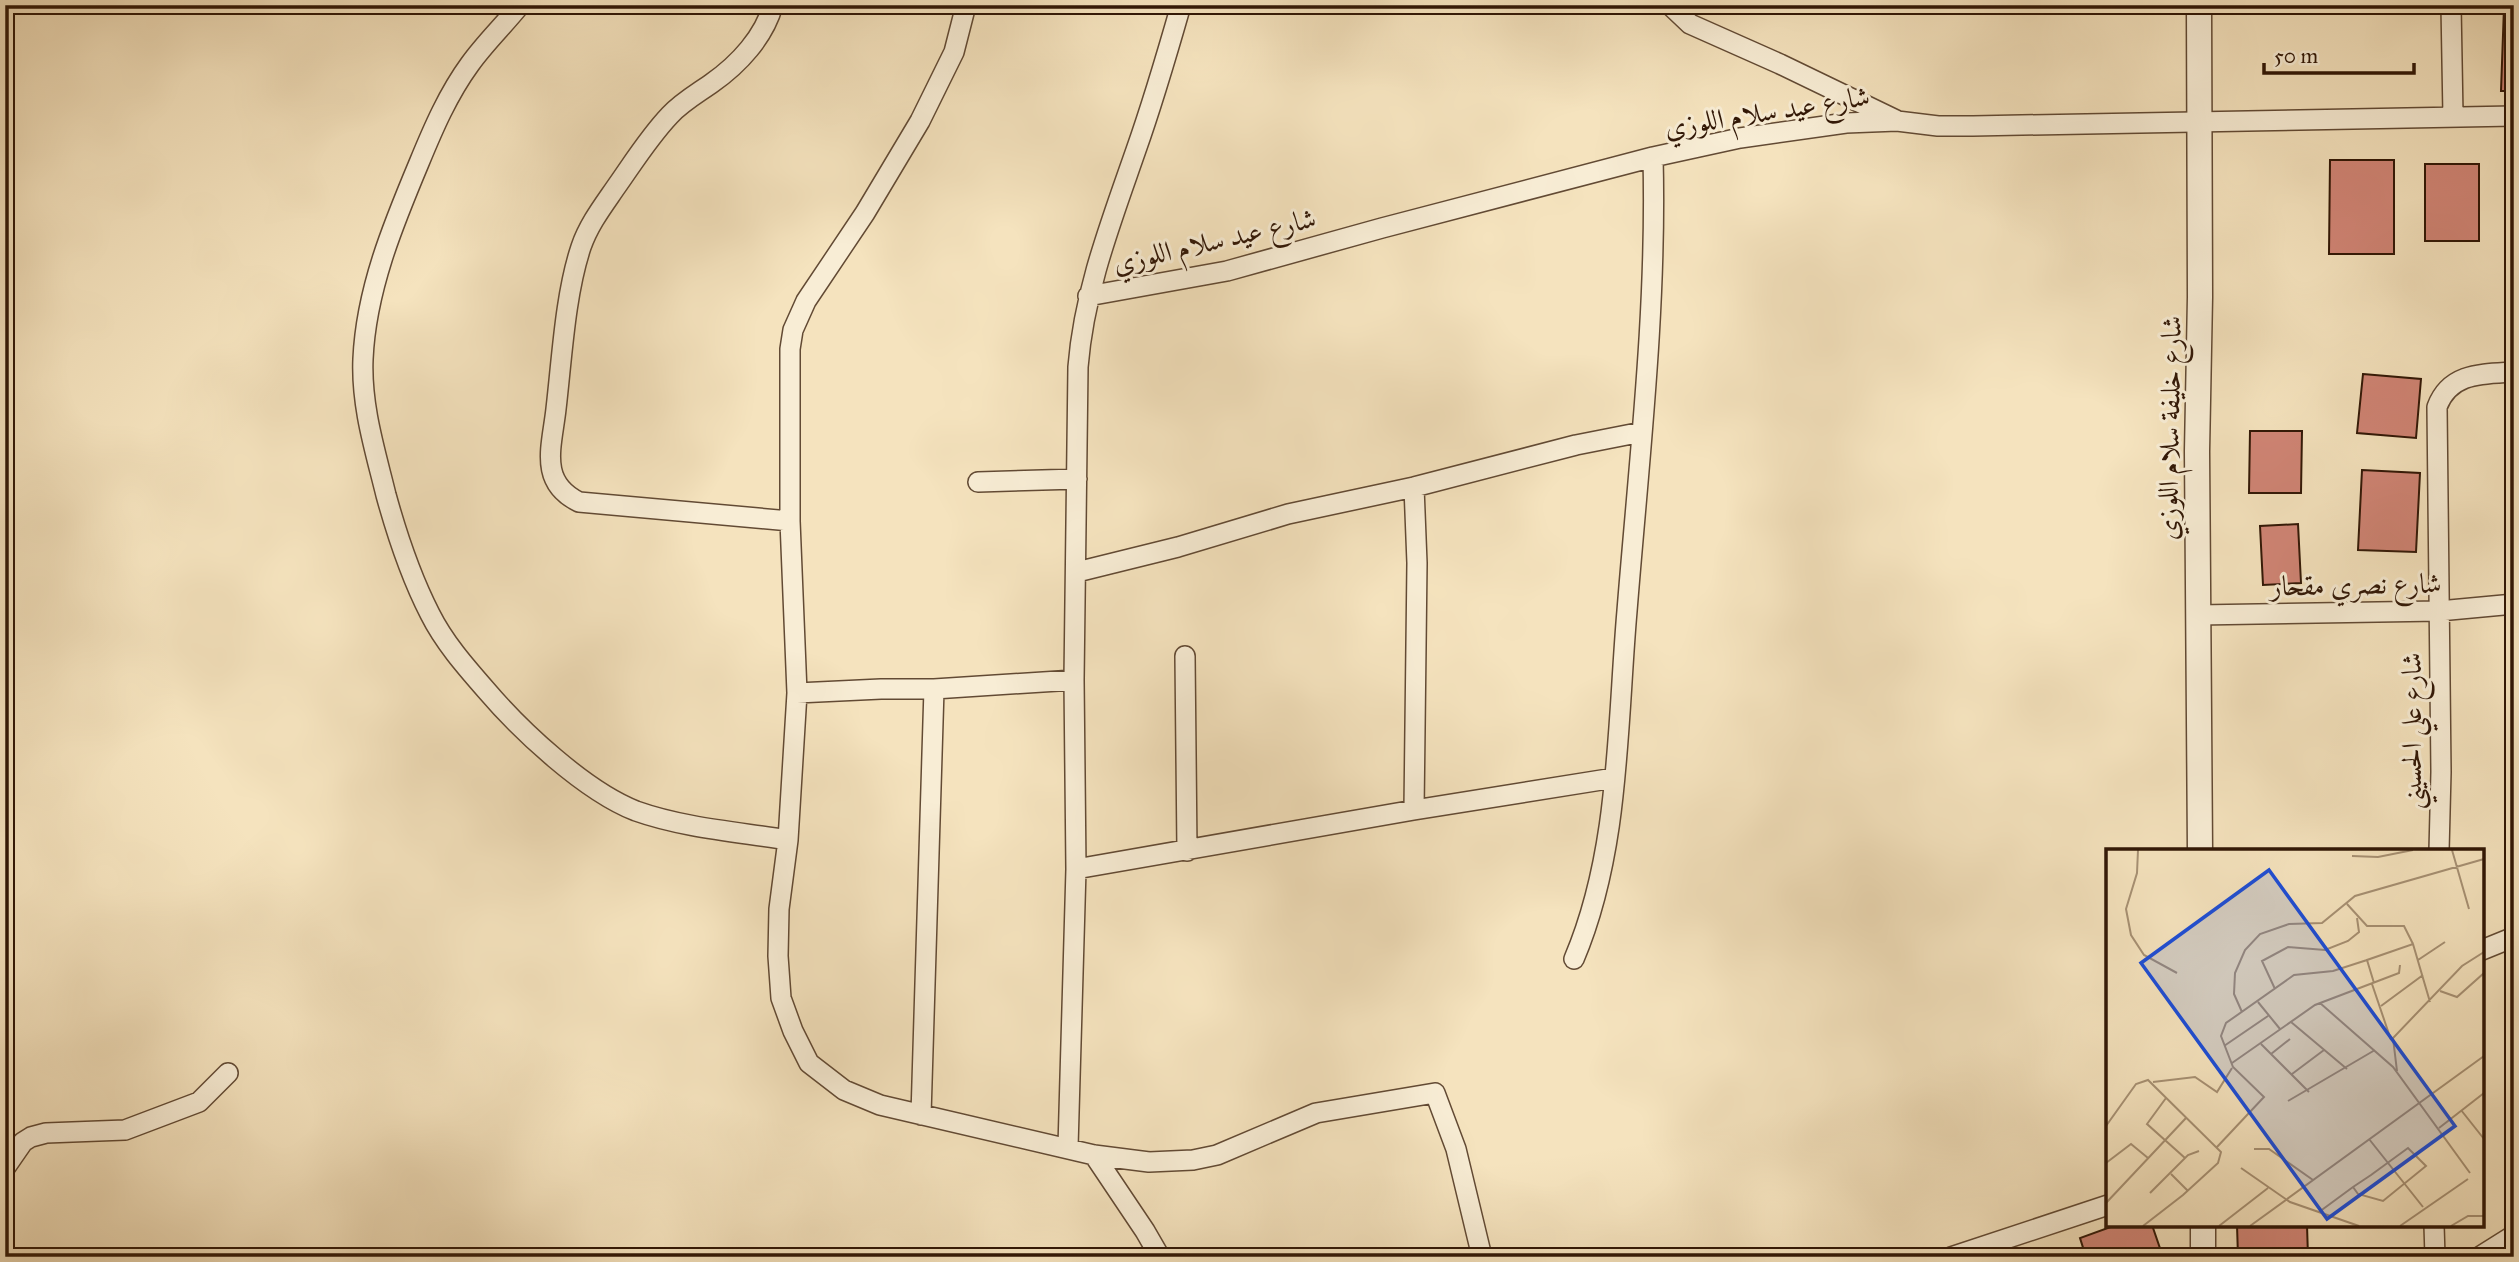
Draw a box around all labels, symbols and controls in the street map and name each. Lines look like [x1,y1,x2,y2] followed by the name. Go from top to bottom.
[2264,32,2414,76] scale bar
[2274,43,2319,69] text: 50 m
[1662,78,1873,152] street label: شارع عيد سلام اللوزي
[1109,200,1321,288] street label: شارع عيد سلام اللوزي
[2150,315,2196,541] street label: شارع خليفة سلام اللوزي
[2267,566,2442,610] street label: شارع نصري مقحار
[2394,652,2438,810] street label: شارع علي الحسيني
[2106,849,2484,1227] inset map

